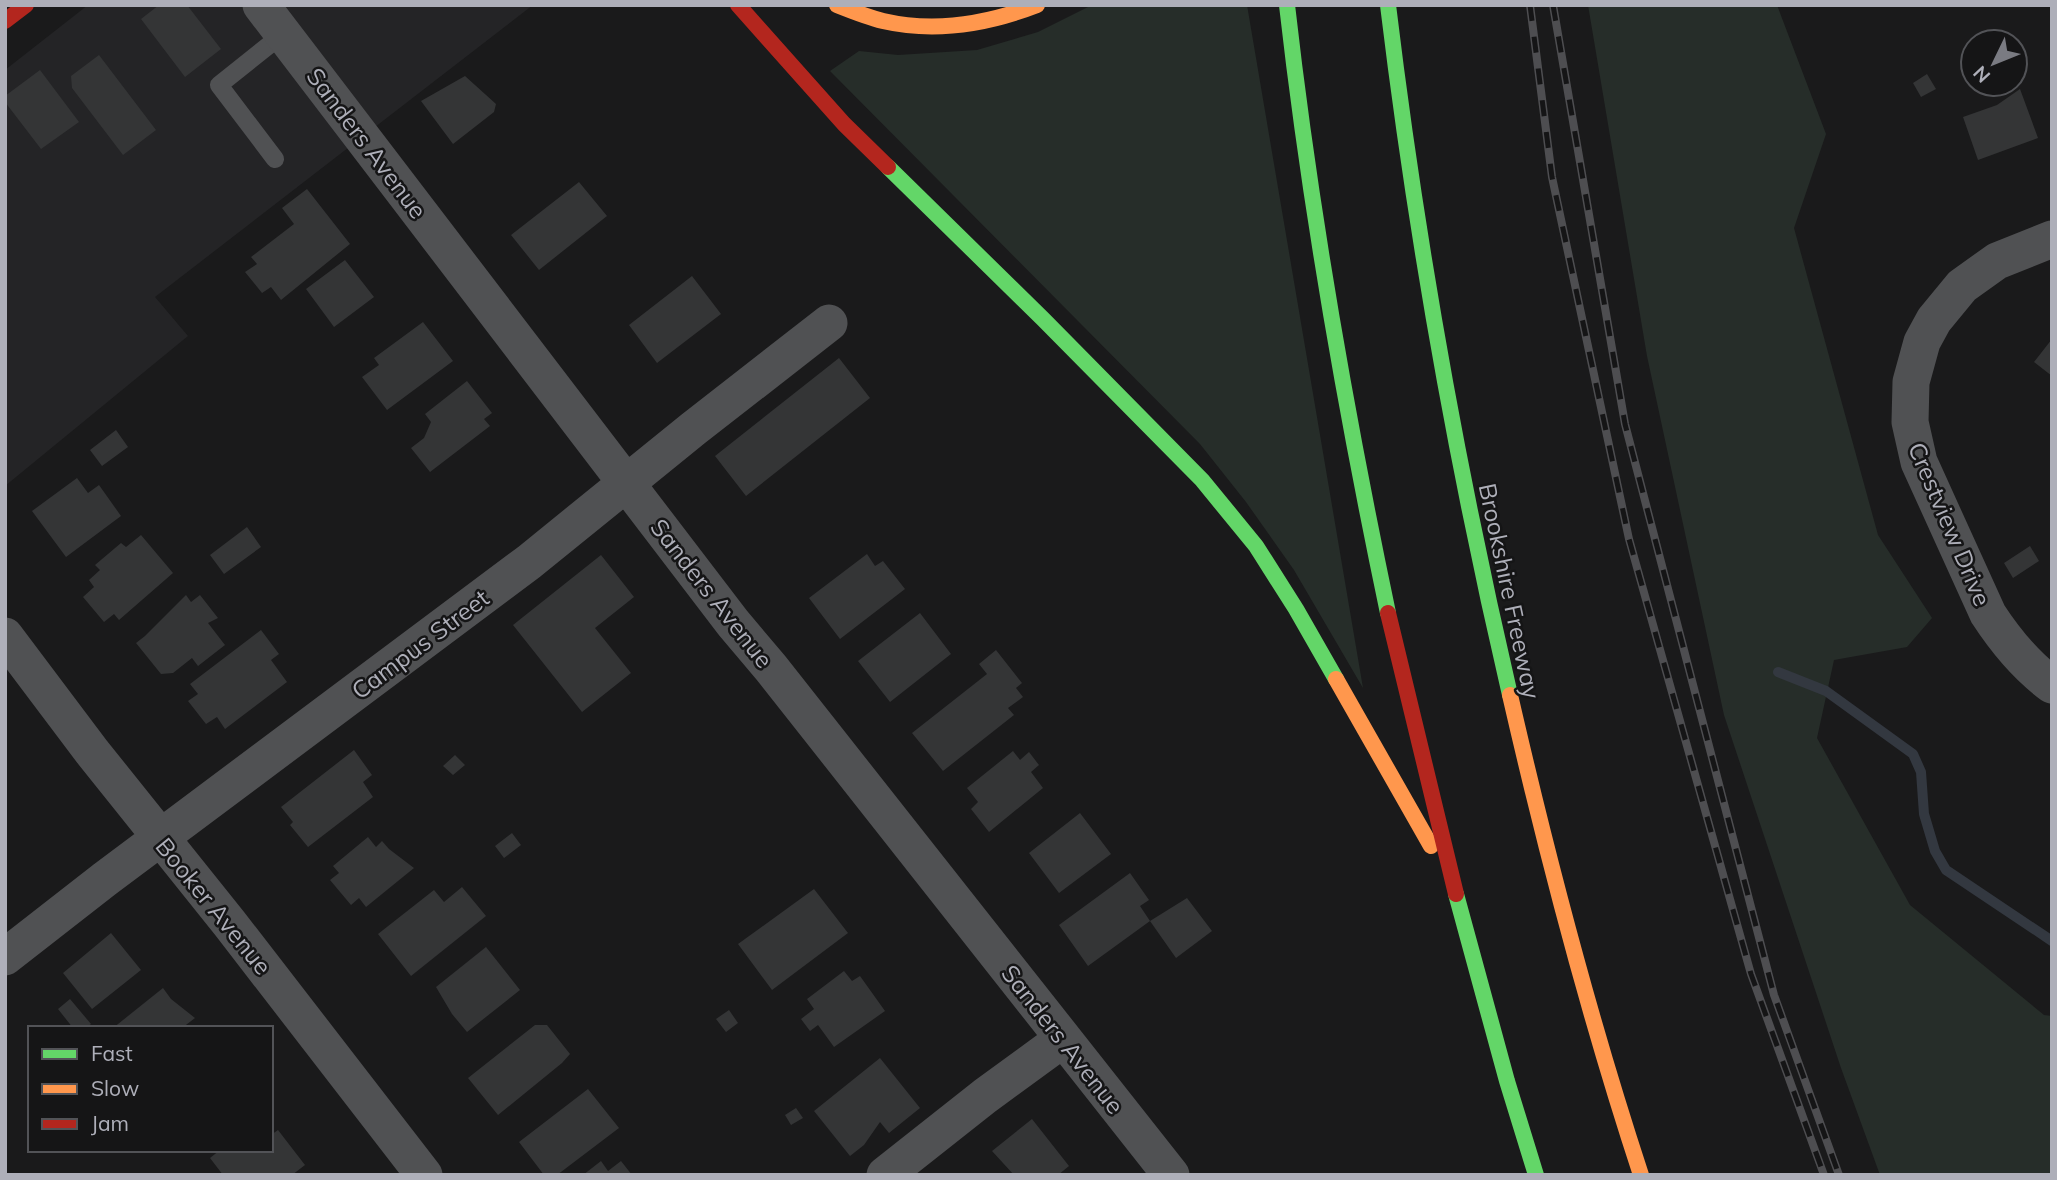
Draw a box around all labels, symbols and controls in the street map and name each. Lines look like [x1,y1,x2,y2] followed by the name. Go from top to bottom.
[1959,28,2029,98] north arrow
[1968,61,1995,88] text: N
[300,62,434,224] street label: Sanders Avenue
[1902,438,1998,610] street label: Crestview Drive
[1473,481,1548,702] street label: Brookshire Freeway
[644,512,780,674] street label: Sanders Avenue
[345,583,495,705] street label: Campus Street
[150,832,278,980] street label: Booker Avenue
[995,958,1131,1120] street label: Sanders Avenue
[28,1026,273,1152] legend
[91,1040,133,1066] text: Fast
[91,1075,139,1101] text: Slow
[91,1110,129,1136] text: Jam

